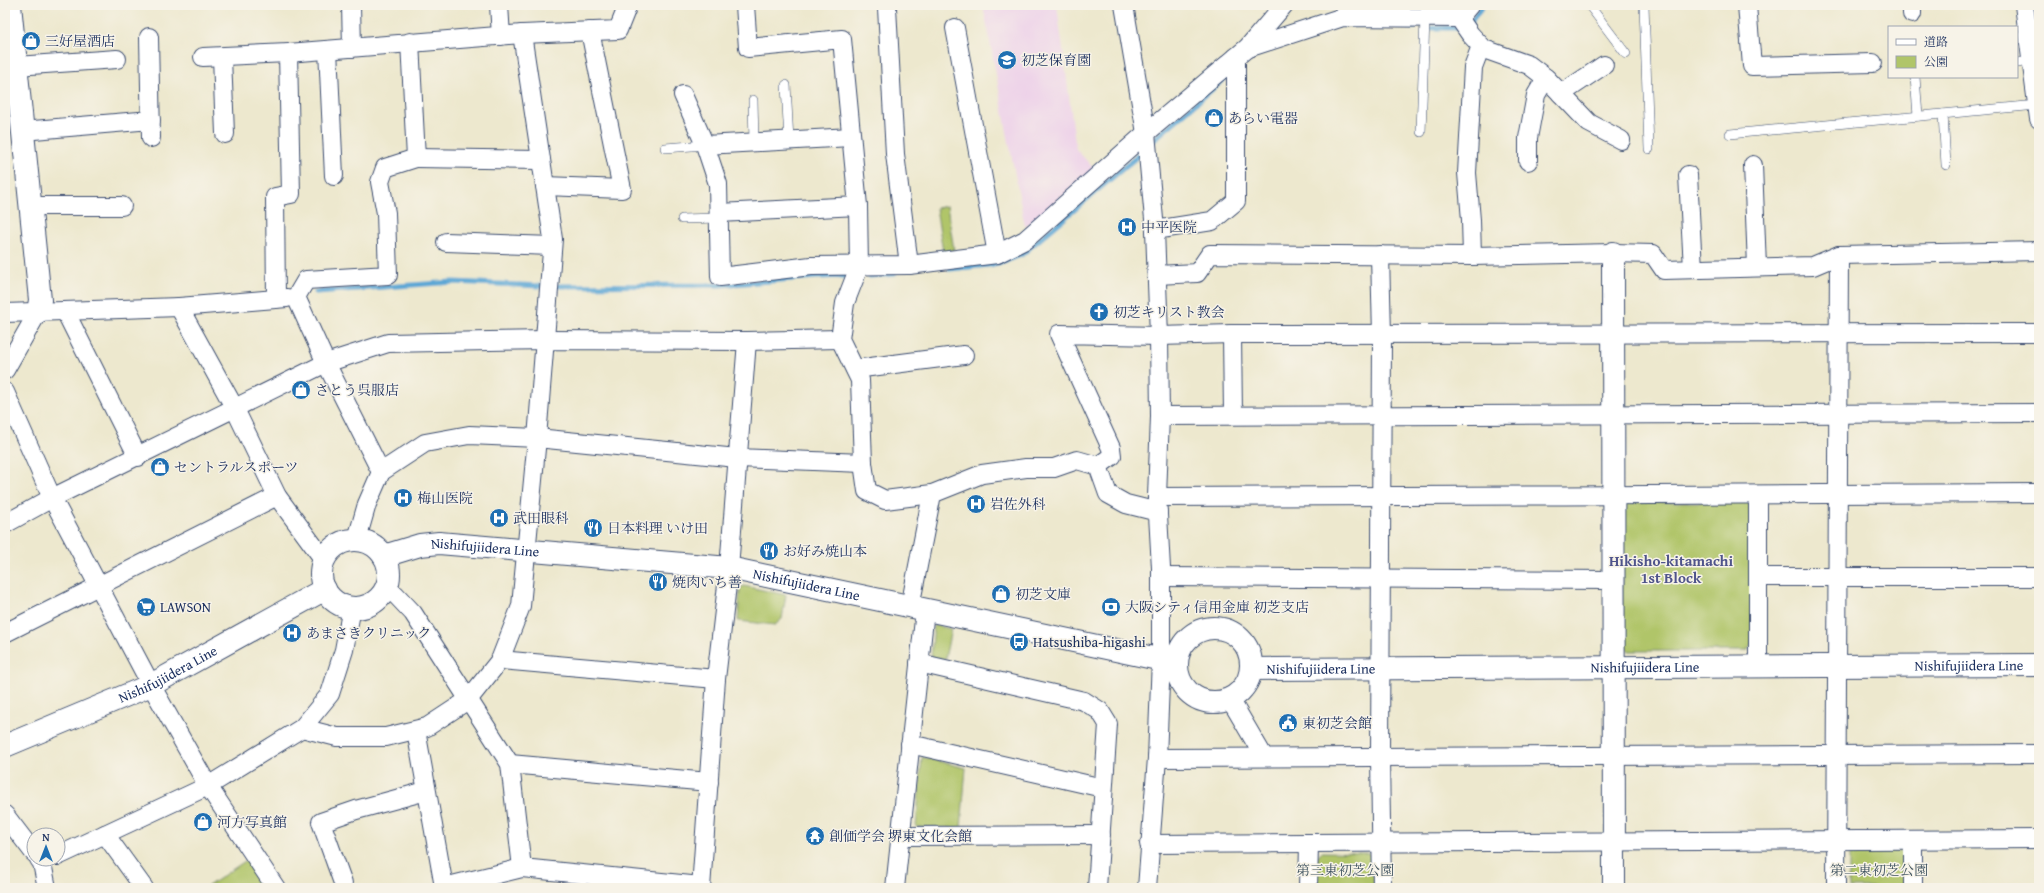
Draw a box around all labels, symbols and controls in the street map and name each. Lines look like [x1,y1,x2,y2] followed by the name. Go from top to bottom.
[1888,26,2018,78] legend
[20,30,42,52] shop icon: 三好屋酒店
[45,31,115,51] place label: 三好屋酒店
[1924,33,1948,50] text: 道路
[996,49,1018,71] school or university icon: 初芝保育園
[1021,50,1091,70] place label: 初芝保育園
[1924,53,1948,70] text: 公園
[1203,107,1225,129] shop icon: あらい電器
[1228,108,1298,128] place label: あらい電器
[1116,216,1138,238] hospital icon: 中平医院
[1141,217,1197,237] place label: 中平医院
[1088,301,1110,323] church icon: 初芝キリスト教会
[1113,302,1225,322] place label: 初芝キリスト教会
[290,379,312,401] shop icon: さとう呉服店
[315,380,399,400] place label: さとう呉服店
[149,456,171,478] shop icon: セントラルスポーツ
[174,457,299,477] place label: セントラルスポーツ
[392,487,414,509] hospital icon: 梅山医院
[417,488,473,508] place label: 梅山医院
[965,493,987,515] hospital icon: 岩佐外科
[990,494,1046,514] place label: 岩佐外科
[488,507,510,529] hospital icon: 武田眼科
[513,508,569,528] place label: 武田眼科
[582,517,604,539] restaurant icon: 日本料理 いけ田
[607,518,708,538] place label: 日本料理 いけ田
[430,533,541,562] street label: Nishifujiidera Line
[758,540,780,562] restaurant icon: お好み焼山本
[783,541,867,561] place label: お好み焼山本
[1609,550,1733,588] district label: Hikisho-kitamachi 1st Block
[751,563,862,606] street label: Nishifujiidera Line
[647,571,669,593] restaurant icon: 焼肉いち善
[672,572,742,592] place label: 焼肉いち善
[990,583,1012,605] shop icon: 初芝文庫
[1015,584,1071,604] place label: 初芝文庫
[135,596,157,618] supermarket icon: LAWSON
[1100,596,1122,618] bank icon: 大阪シティ信用金庫 初芝支店
[160,597,211,617] place label: LAWSON
[1125,597,1309,617] place label: 大阪シティ信用金庫 初芝支店
[281,622,303,644] hospital icon: あまさきクリニック
[306,623,431,643] place label: あまさきクリニック
[1008,631,1030,653] bus stop icon: Hatsushiba-higashi
[1033,632,1146,652] place label: Hatsushiba-higashi
[115,640,221,708] street label: Nishifujiidera Line
[1915,655,2024,676] street label: Nishifujiidera Line
[1591,657,1700,677] street label: Nishifujiidera Line
[1267,658,1376,679] street label: Nishifujiidera Line
[1277,712,1299,734] public building icon: 東初芝会館
[1302,713,1372,733] place label: 東初芝会館
[192,811,214,833] shop icon: 河方写真館
[217,812,287,832] place label: 河方写真館
[804,825,826,847] temple icon: 創価学会 堺東文化会館
[829,826,972,846] place label: 創価学会 堺東文化会館
[26,827,66,867] north arrow
[42,829,50,845] text: N
[1296,860,1394,880] park label: 第三東初芝公園
[1830,860,1928,880] park label: 第二東初芝公園

